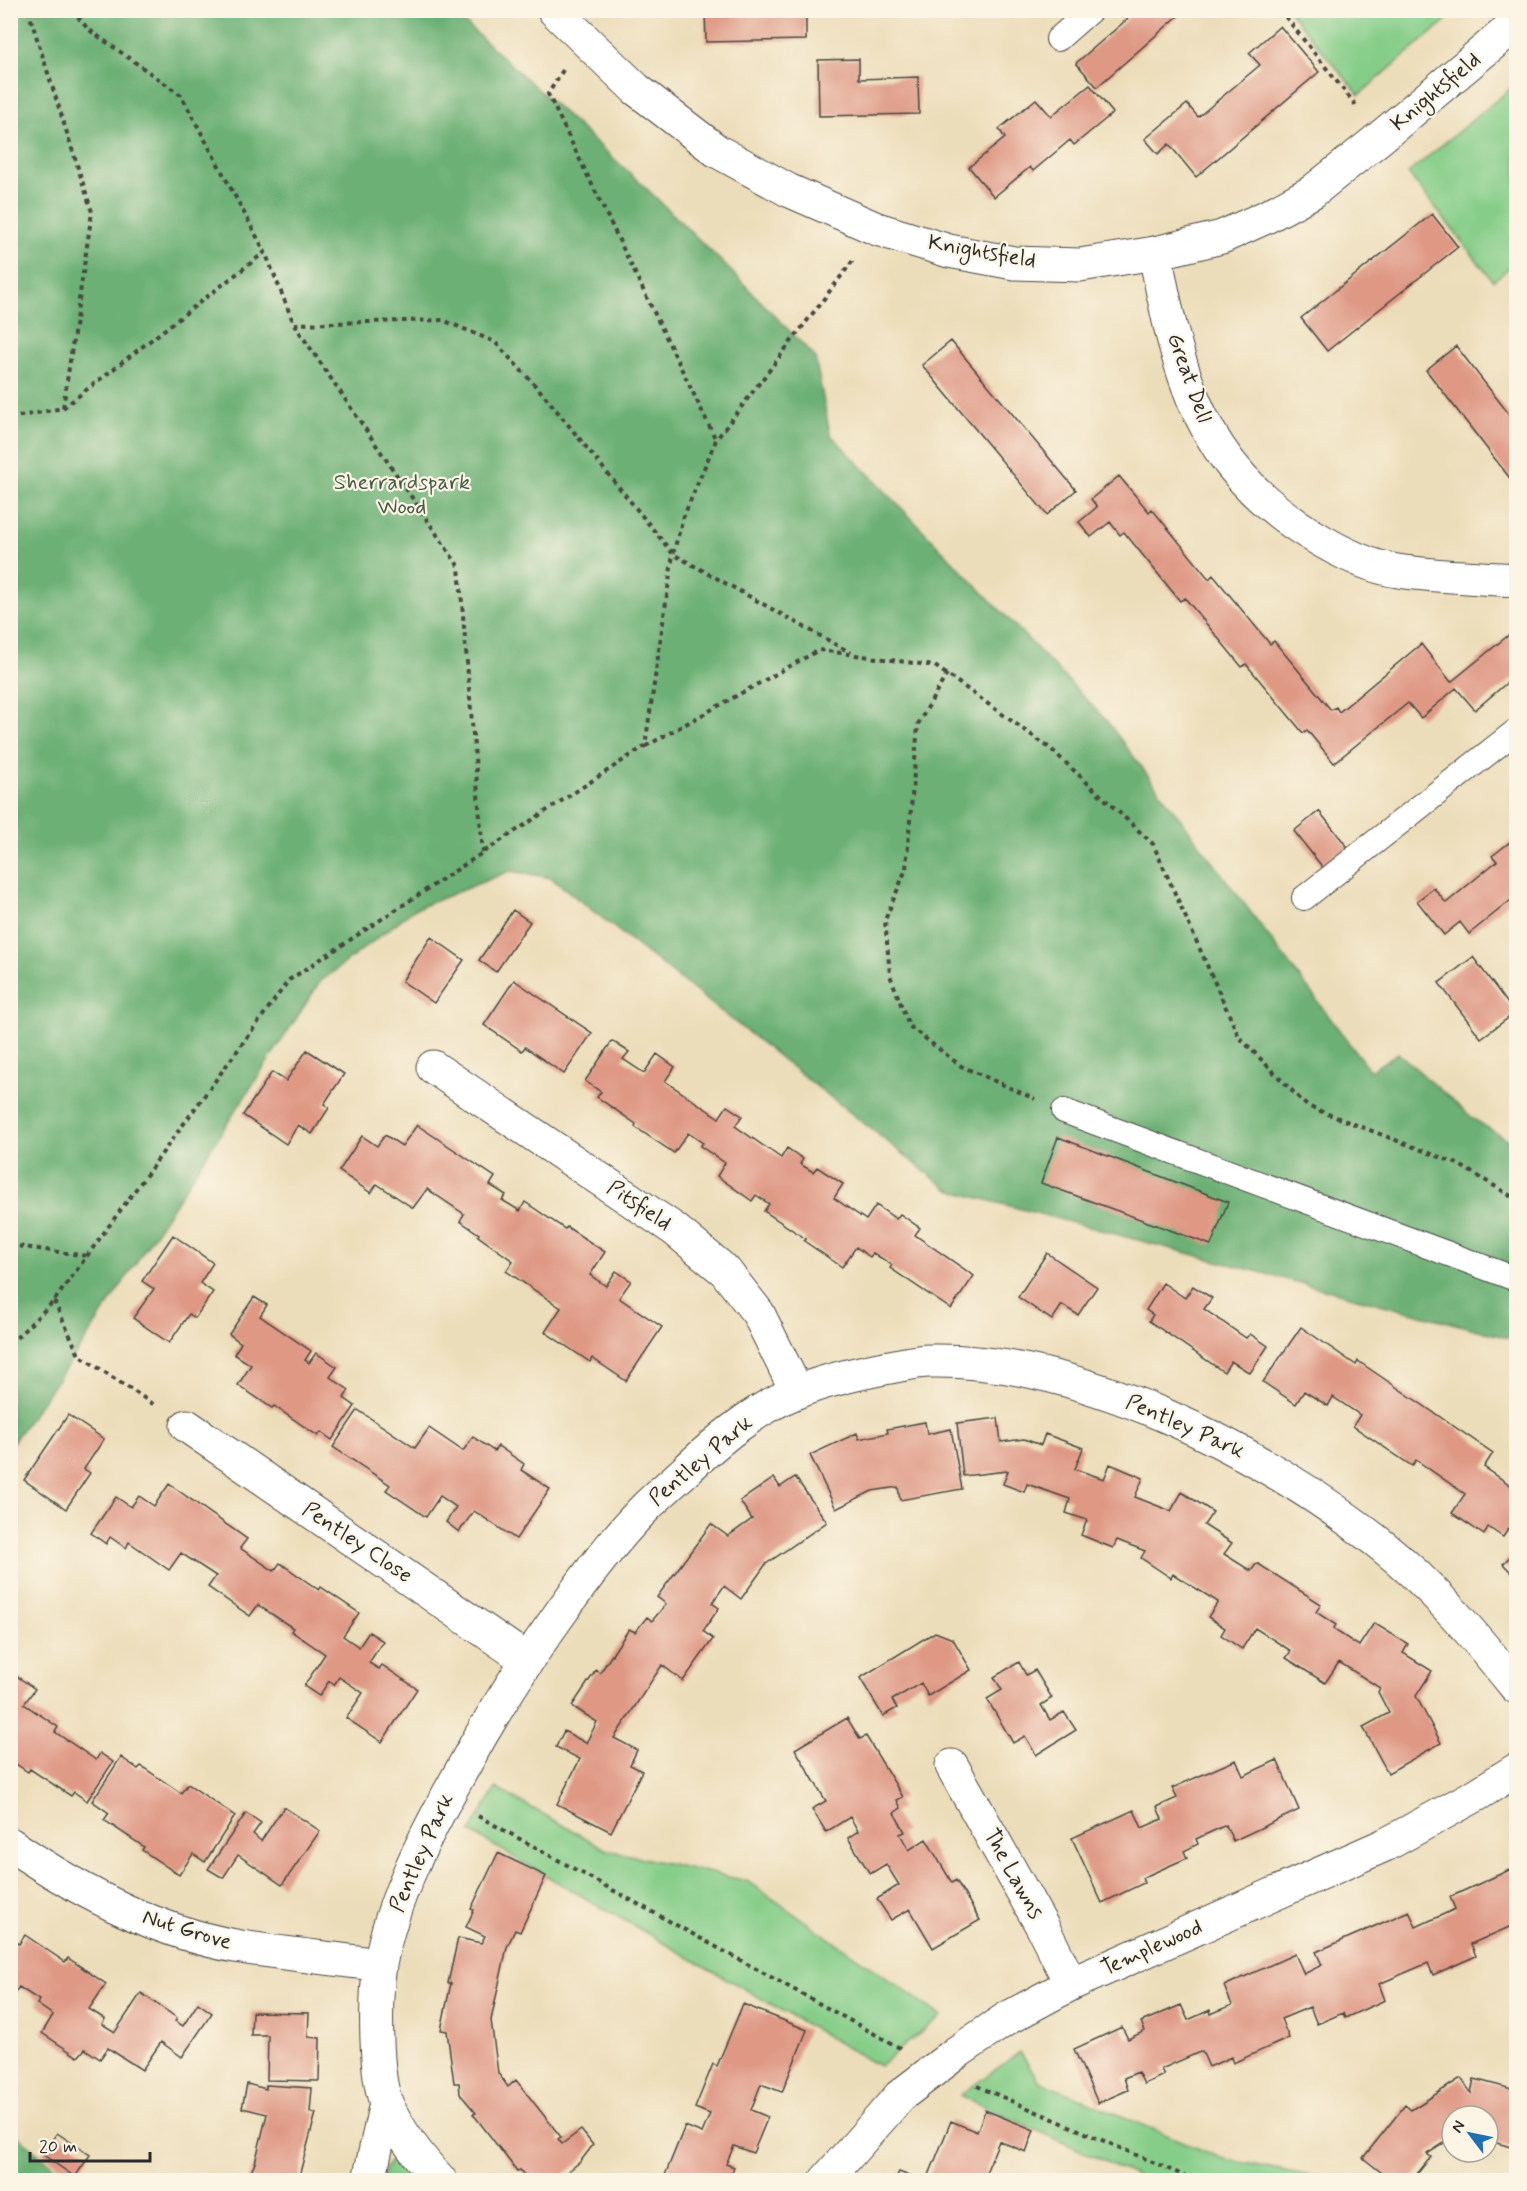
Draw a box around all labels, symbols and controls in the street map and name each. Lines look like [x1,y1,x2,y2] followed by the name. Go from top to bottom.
[1385,46,1489,140] street label: Knightsfield
[925,229,1038,278] street label: Knightsfield
[1160,329,1218,427] street label: Great Dell
[334,469,470,522] park label: Sherrardspark Wood
[601,1174,677,1238] street label: Pitsfield
[1121,1388,1249,1466] street label: Pentley Park
[643,1409,759,1513] street label: Pentley Park
[297,1496,417,1590] street label: Pentley Close
[383,1789,461,1917] street label: Pentley Park
[977,1824,1050,1925] street label: The Lawns
[139,1903,235,1957] street label: Nut Grove
[1097,1913,1207,1983] street label: Templewood
[1440,2104,1500,2164] north arrow
[1447,2117,1470,2137] text: N
[30,2125,150,2163] scale bar
[39,2135,77,2159] text: 20 m

